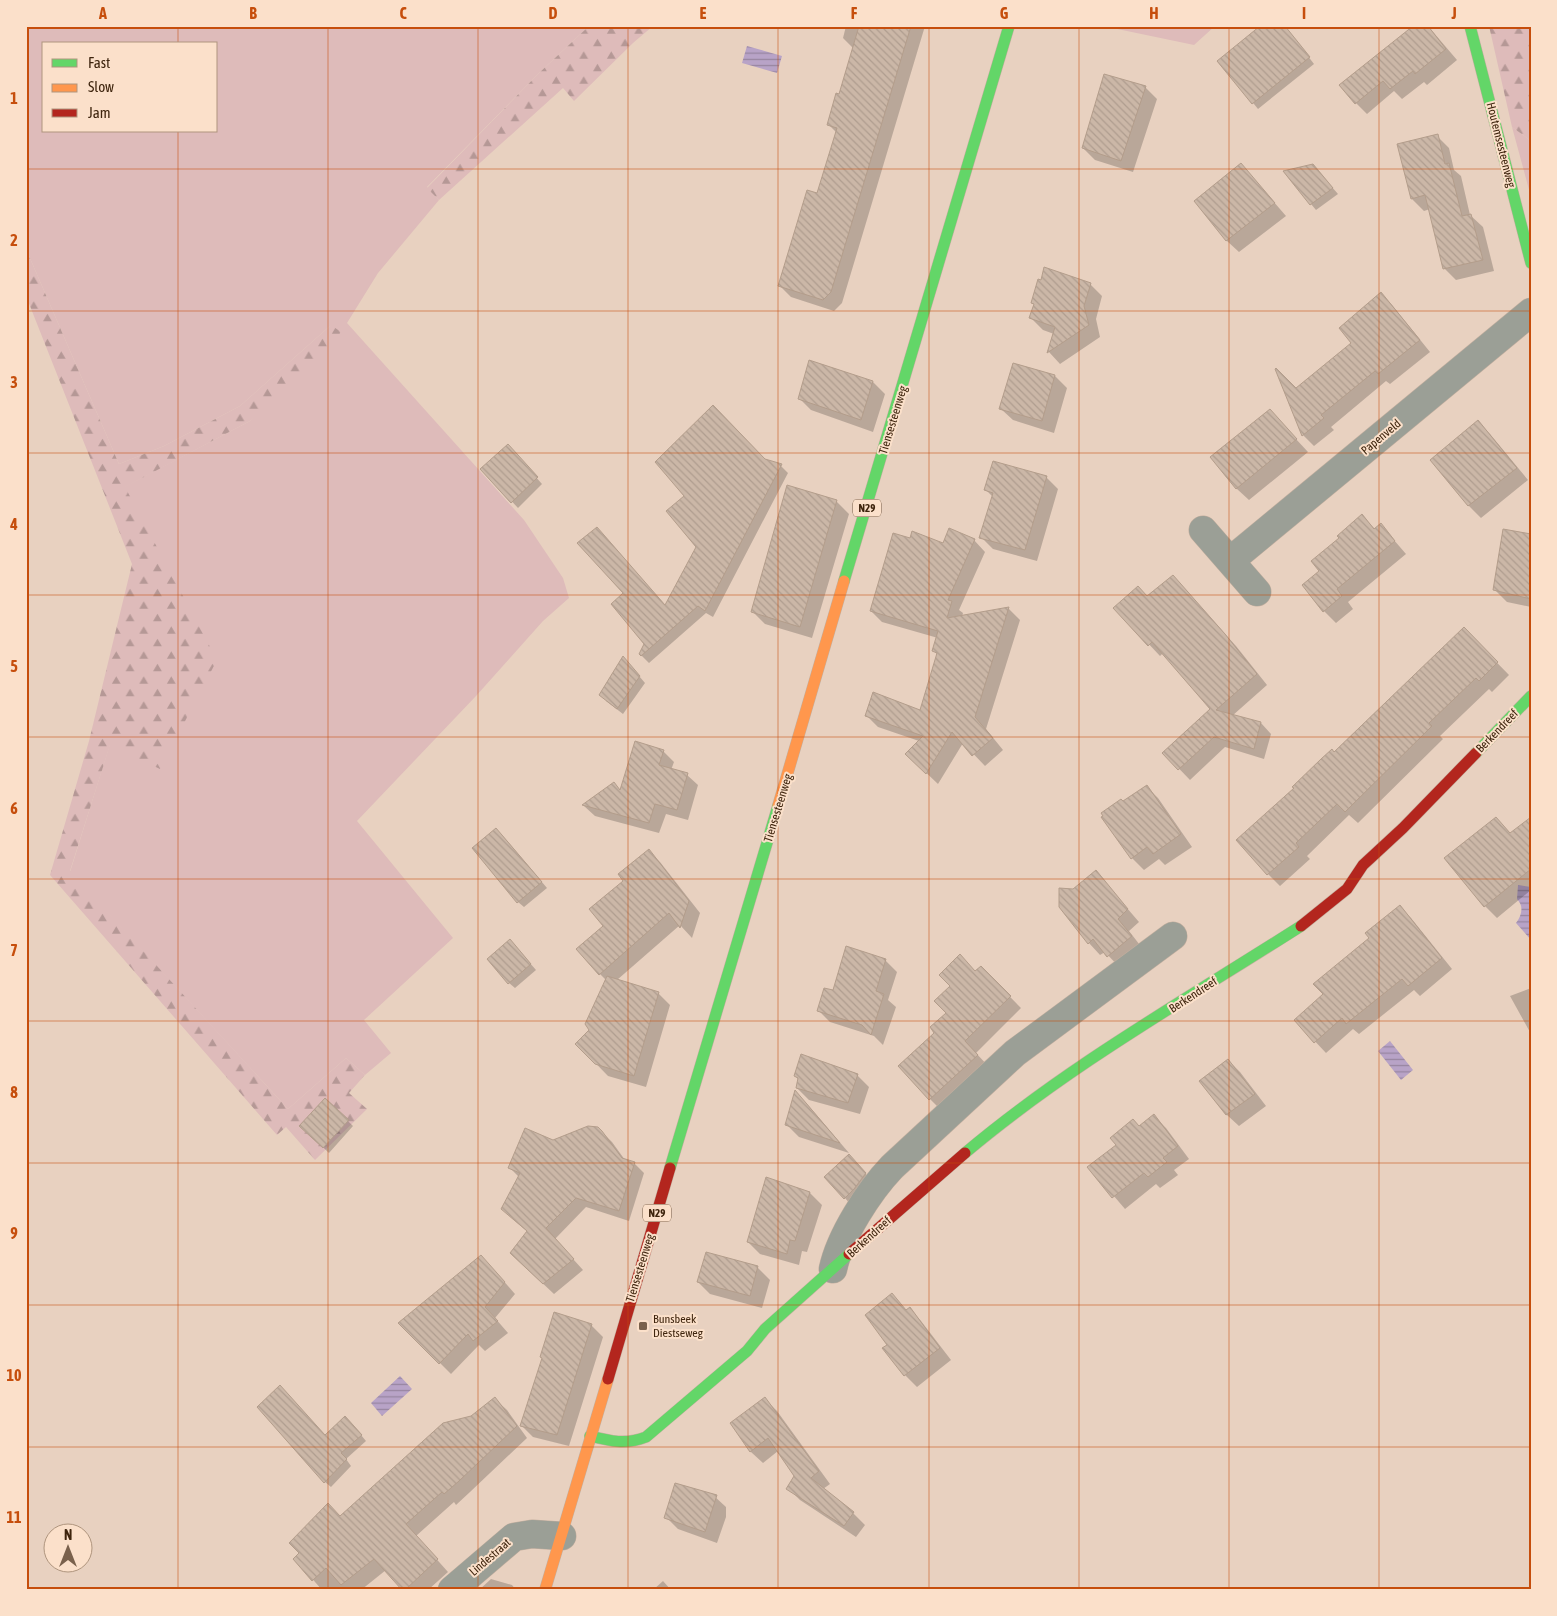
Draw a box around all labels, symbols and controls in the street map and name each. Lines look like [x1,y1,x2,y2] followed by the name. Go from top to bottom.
[98,4,107,22] text: A
[249,4,257,22] text: B
[399,4,407,22] text: C
[549,4,558,22] text: D
[700,4,707,22] text: E
[851,4,858,22] text: F
[1000,4,1009,22] text: G
[1149,4,1159,22] text: H
[1302,4,1306,22] text: I
[1450,4,1457,22] text: J
[42,42,218,132] legend
[88,54,110,71] text: Fast
[88,78,114,95] text: Slow
[10,89,18,107] text: 1
[1484,101,1519,190] street label: Houtemsesteenweg
[88,104,111,121] text: Jam
[10,231,18,249] text: 2
[10,373,18,391] text: 3
[876,383,910,456] street label: Tiensesteenweg
[1358,416,1404,458] street label: Papenveld
[853,499,881,516] road number: N29
[9,515,18,533] text: 4
[10,657,18,675] text: 5
[1473,706,1521,755] street label: Berkendreef
[761,771,795,844] street label: Tiensesteenweg
[10,799,18,817] text: 6
[10,941,18,959] text: 7
[1166,974,1220,1016] street label: Berkendreef
[10,1083,18,1101] text: 8
[643,1204,671,1222] road number: N29
[844,1213,894,1260] street label: Berkendreef
[10,1224,18,1242] text: 9
[623,1231,657,1304] street label: Tiensesteenweg
[653,1312,704,1340] place label: Bunsbeek Diestseweg
[637,1320,649,1332] marker: Bunsbeek Diestseweg
[6,1366,22,1384] text: 10
[6,1508,22,1526] text: 11
[42,1524,92,1574] north arrow
[64,1527,72,1543] text: N
[467,1535,514,1579] street label: Lindestraat

